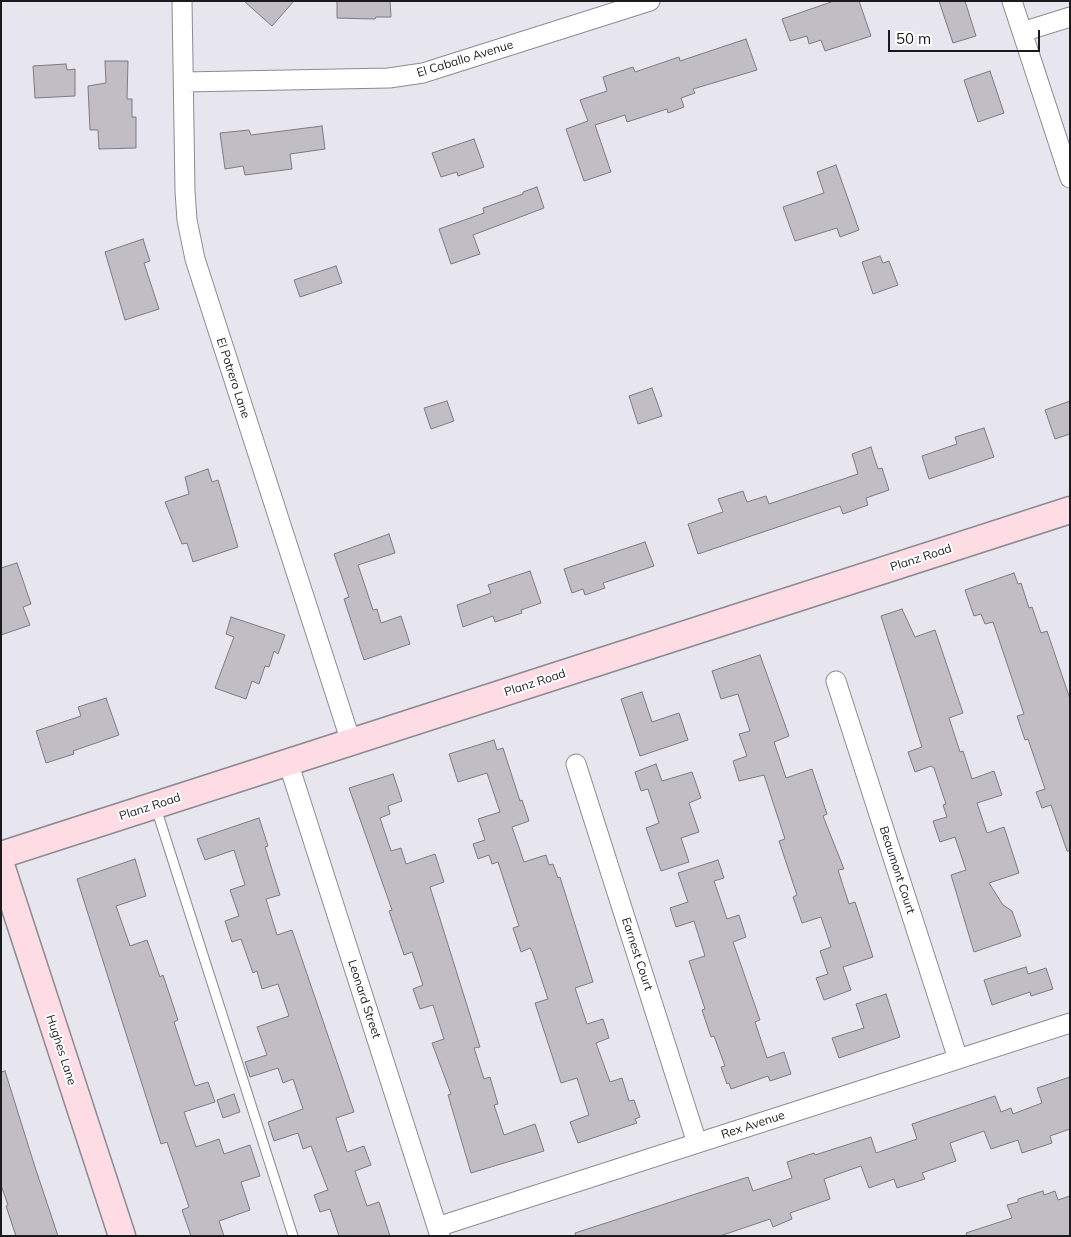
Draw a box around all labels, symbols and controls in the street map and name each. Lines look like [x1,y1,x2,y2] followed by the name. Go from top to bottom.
[891,20,1044,52] scale bar
[896,29,931,48] text: 50 m
[415,37,515,81] street label: El Caballo Avenue
[213,336,253,420] street label: El Potrero Lane
[888,541,954,575] street label: Planz Road
[502,666,568,700] street label: Planz Road
[117,790,183,824] street label: Planz Road
[876,825,918,915] street label: Beaumont Court
[618,916,656,992] street label: Earnest Court
[345,958,383,1040] street label: Leonard Street
[43,1013,79,1087] street label: Hughes Lane
[719,1108,787,1142] street label: Rex Avenue

